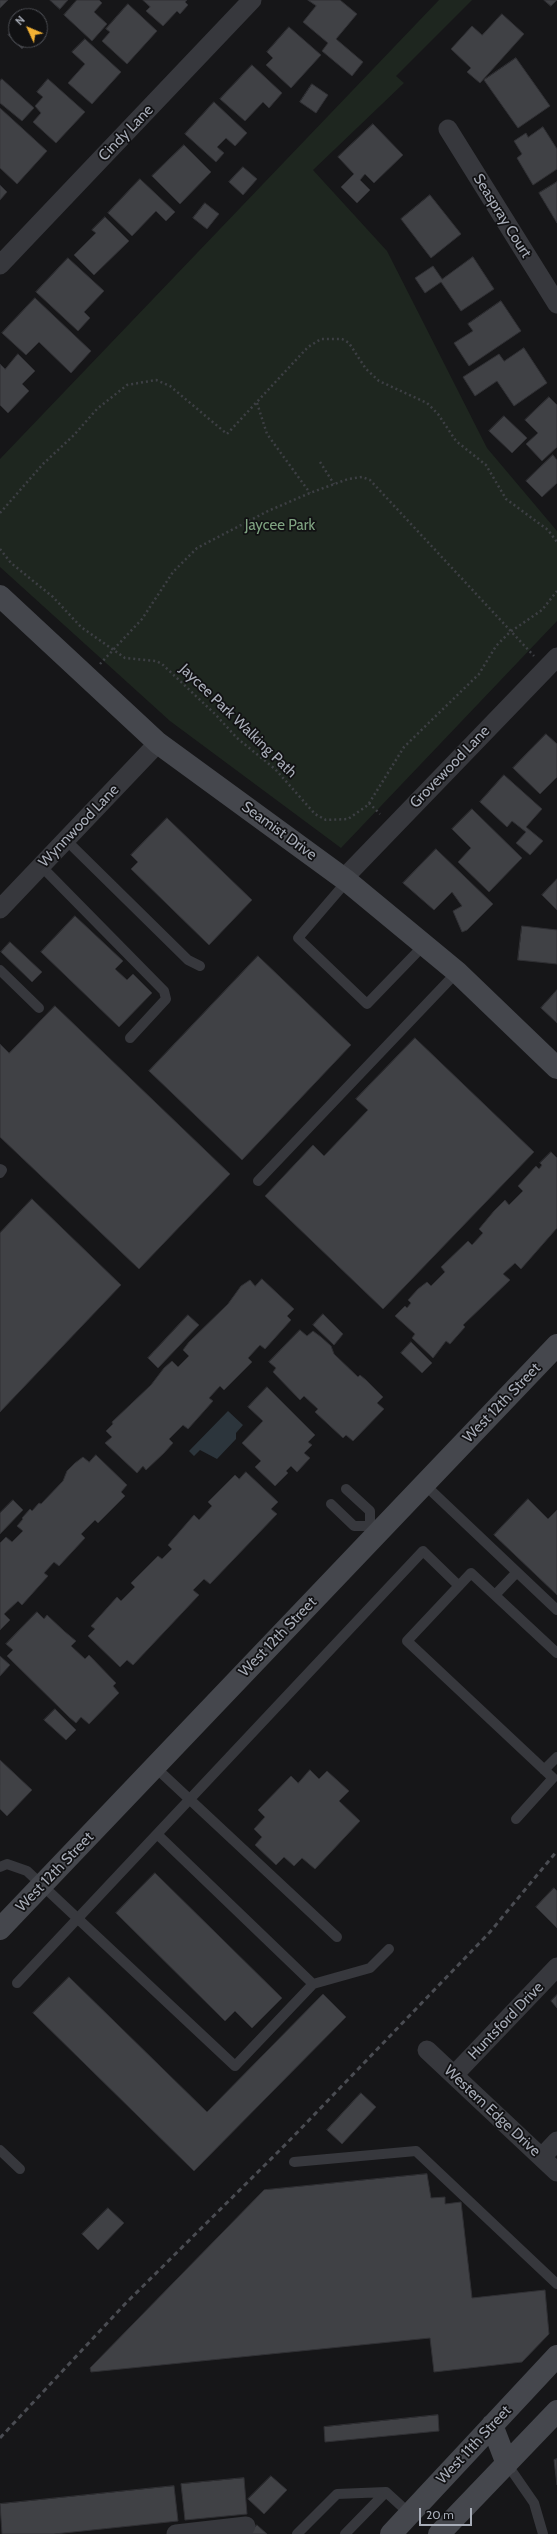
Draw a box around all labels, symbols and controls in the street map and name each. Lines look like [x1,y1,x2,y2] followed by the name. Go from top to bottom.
[8,8,48,48] north arrow
[12,13,28,28] text: N
[95,101,157,165] street label: Cindy Lane
[469,171,535,261] street label: Seaspray Court
[245,517,315,535] park label: Jaycee Park
[176,660,300,782] street label: Jaycee Park Walking Path
[406,722,494,812] street label: Grovewood Lane
[35,781,123,871] street label: Wynnwood Lane
[238,798,320,864] street label: Seamist Drive
[459,1359,545,1447] street label: West 12th Street
[235,1593,321,1681] street label: West 12th Street
[12,1828,98,1916] street label: West 12th Street
[465,1979,547,2063] street label: Huntsford Drive
[440,2062,544,2160] street label: Western Edge Drive
[433,2402,515,2488] street label: West 11th Street
[421,2500,474,2526] scale bar
[426,2507,454,2522] text: 20 m

